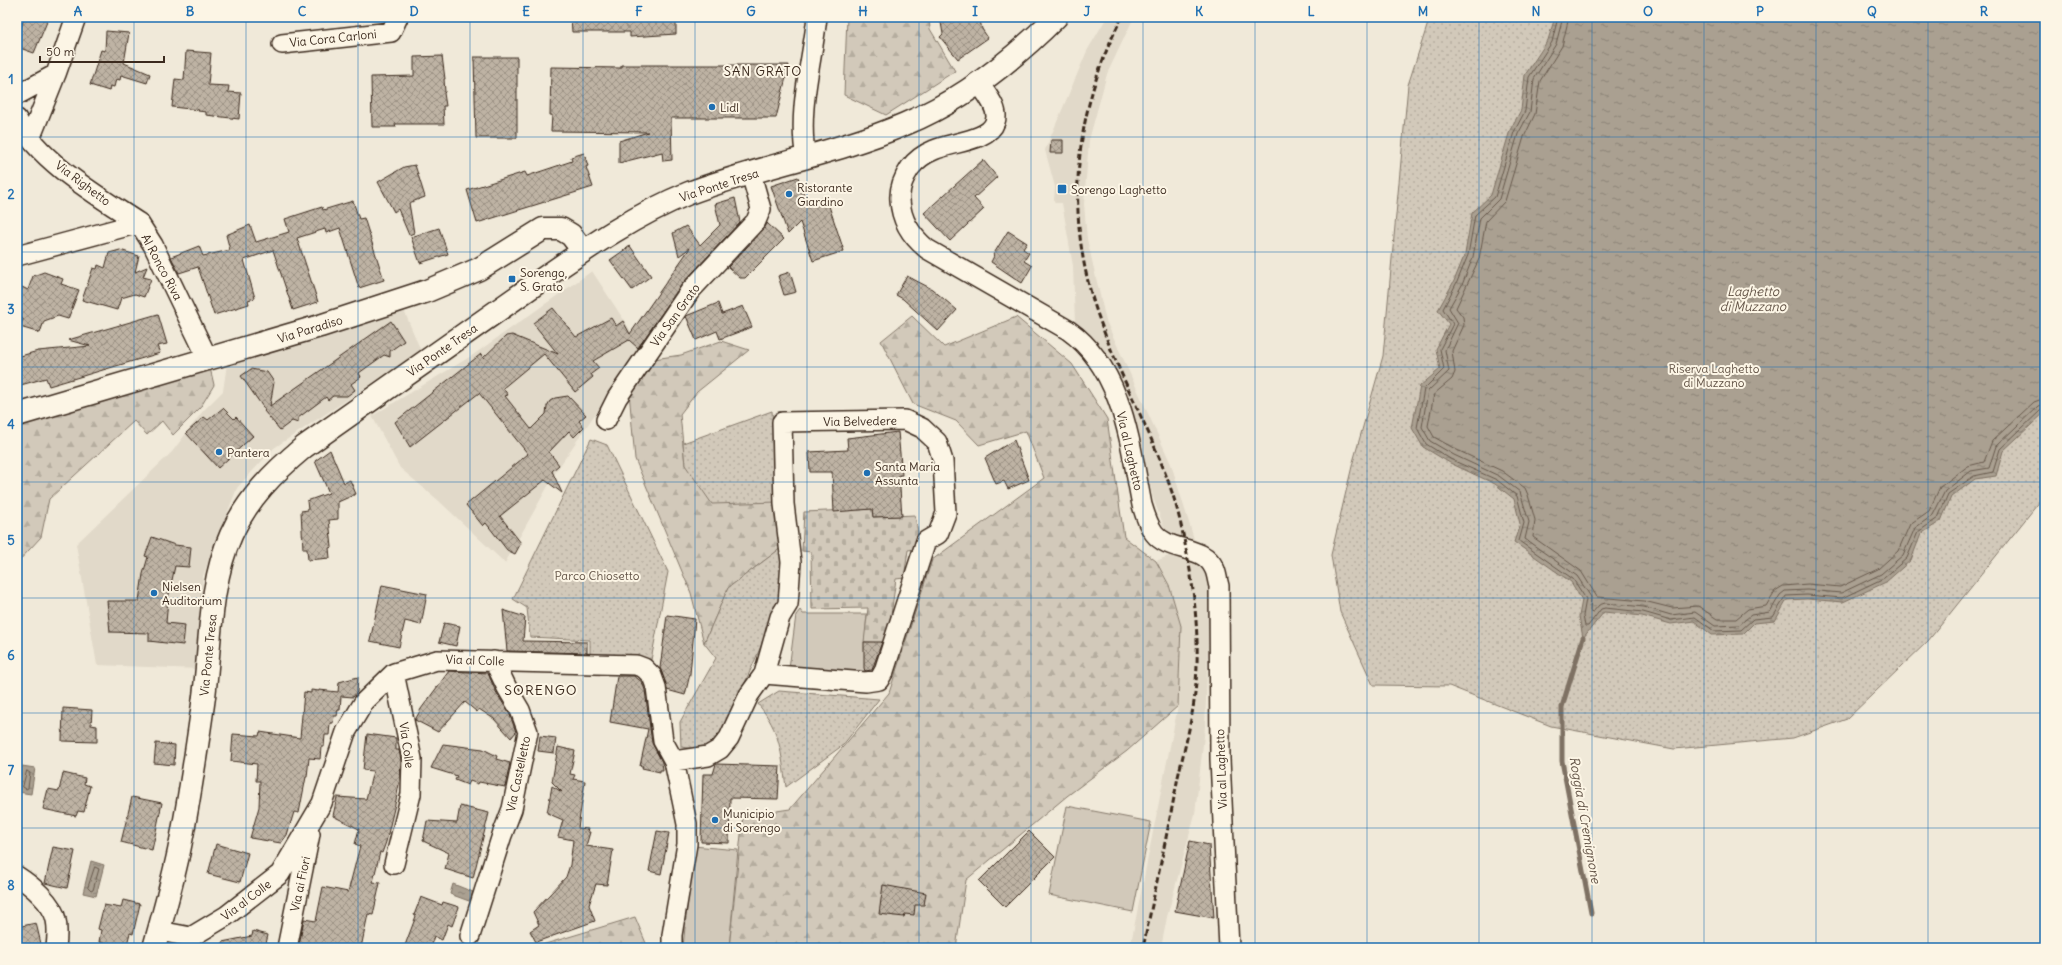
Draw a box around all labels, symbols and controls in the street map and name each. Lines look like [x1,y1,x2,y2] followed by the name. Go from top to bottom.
[74,3,83,20] text: A
[186,3,195,20] text: B
[298,3,307,20] text: C
[409,3,419,20] text: D
[522,3,530,20] text: E
[635,3,643,20] text: F
[746,3,756,20] text: G
[858,3,868,20] text: H
[972,3,978,20] text: I
[1084,3,1091,20] text: J
[1195,3,1204,20] text: K
[1307,3,1315,20] text: L
[1418,3,1428,20] text: M
[1532,3,1540,20] text: N
[1643,3,1653,20] text: O
[1756,3,1764,20] text: P
[1867,3,1877,20] text: Q
[1980,3,1989,20] text: R
[289,26,377,50] street label: Via Cora Carloni
[40,38,164,64] scale bar
[46,44,75,59] text: 50 m
[724,63,802,80] district label: SAN GRATO
[8,71,14,88] text: 1
[720,100,739,115] place label: Lidl
[707,102,717,112] marker: Lidl
[52,157,114,209] street label: Via Righetto
[677,165,761,205] street label: Via Ponte Tresa
[797,180,852,209] place label: Ristorante Giardino
[1071,182,1167,197] place label: Sorengo Laghetto
[1056,183,1068,195] marker: Sorengo Laghetto
[7,186,15,203] text: 2
[784,189,794,199] marker: Ristorante Giardino
[138,231,186,303] street label: Al Ronco Riva
[520,265,567,294] place label: Sorengo, S. Grato
[507,274,517,284] marker: Sorengo, S. Grato
[647,280,703,349] street label: Via San Grato
[1720,283,1787,315] water label: Laghetto di Muzzano
[7,301,15,318] text: 3
[276,312,345,346] street label: Via Paradiso
[404,320,480,380] street label: Via Ponte Tresa
[1669,361,1760,390] park label: Riserva Laghetto di Muzzano
[1114,410,1146,492] street label: Via al Laghetto
[823,413,897,429] street label: Via Belvedere
[7,416,15,433] text: 4
[227,445,270,460] place label: Pantera
[214,447,224,457] marker: Pantera
[875,459,940,488] place label: Santa Maria Assunta
[862,468,872,478] marker: Santa Maria Assunta
[7,532,15,549] text: 5
[554,568,640,583] park label: Parco Chiosetto
[162,579,223,608] place label: Nielsen Auditorium
[149,588,159,598] marker: Nielsen Auditorium
[196,613,220,697] street label: Via Ponte Tresa
[7,647,15,664] text: 6
[445,651,505,669] street label: Via al Colle
[504,681,578,699] district label: SORENGO
[396,721,418,769] street label: Via Colle
[1212,728,1230,809] street label: Via al Laghetto
[503,735,533,813] street label: Via Castelletto
[1565,755,1605,886] water label: Roggia di Cremignone
[8,762,15,779] text: 7
[723,806,781,835] place label: Municipio di Sorengo
[710,815,720,825] marker: Municipio di Sorengo
[287,855,313,913] street label: Via ai Fiori
[218,876,274,924] street label: Via al Colle
[7,877,15,894] text: 8

